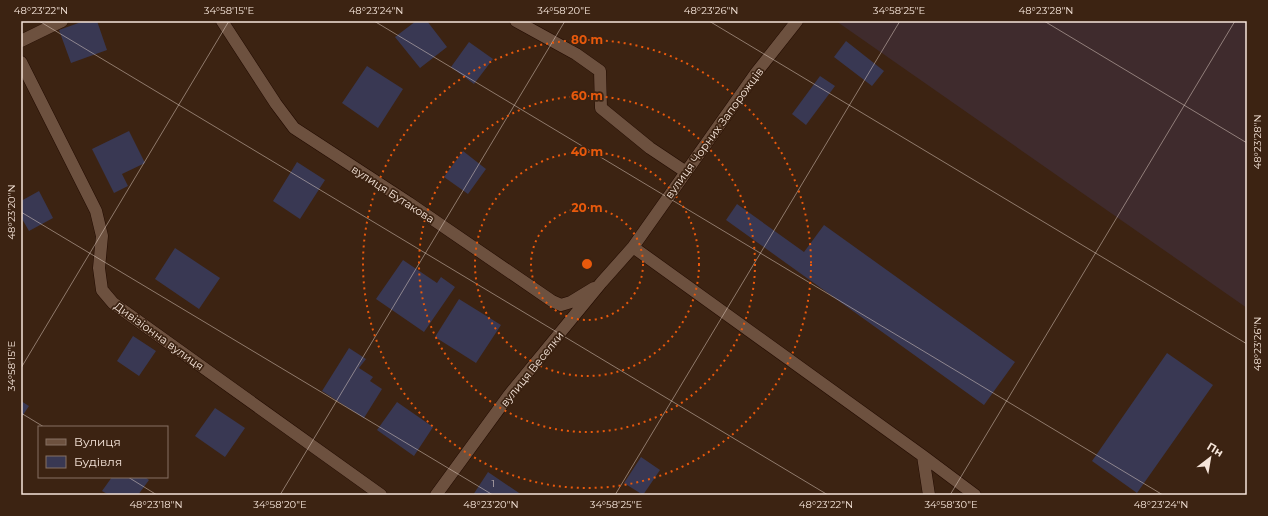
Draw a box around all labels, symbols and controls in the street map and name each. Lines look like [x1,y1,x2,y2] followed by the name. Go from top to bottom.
[14,4,68,17] text: 48°23'22"N
[204,4,255,17] text: 34°58'15"E
[349,4,403,17] text: 48°23'24"N
[537,4,591,17] text: 34°58'20"E
[684,4,738,17] text: 48°23'26"N
[873,4,925,17] text: 34°58'25"E
[1018,4,1074,17] text: 48°23'28"N
[571,32,603,47] text: 80 m
[662,65,766,201] street label: вулиця Чорних Запорожців
[571,88,603,103] text: 60 m
[1251,114,1264,170] text: 48°23'28"N
[571,144,603,159] text: 40 m
[349,162,437,226] street label: вулиця Бутакова
[5,184,18,240] text: 48°23'20"N
[571,200,603,215] text: 20 m
[580,257,594,271] centre of rings
[111,299,207,373] street label: Дивізіонна вулиця
[1251,317,1264,371] text: 48°23'26"N
[497,328,567,410] street label: вулиця Веселки
[5,340,18,391] text: 34°58'15"E
[38,426,168,478] legend
[74,434,121,449] text: Вулиця
[1190,438,1230,478] north arrow
[1204,439,1226,460] text: Пн
[74,454,122,469] text: Будівля
[491,478,495,489] house number: 1
[129,498,183,511] text: 48°23'18"N
[253,498,307,511] text: 34°58'20"E
[463,498,519,511] text: 48°23'20"N
[590,498,642,511] text: 34°58'25"E
[799,498,853,511] text: 48°23'22"N
[924,498,978,511] text: 34°58'30"E
[1134,498,1188,511] text: 48°23'24"N

